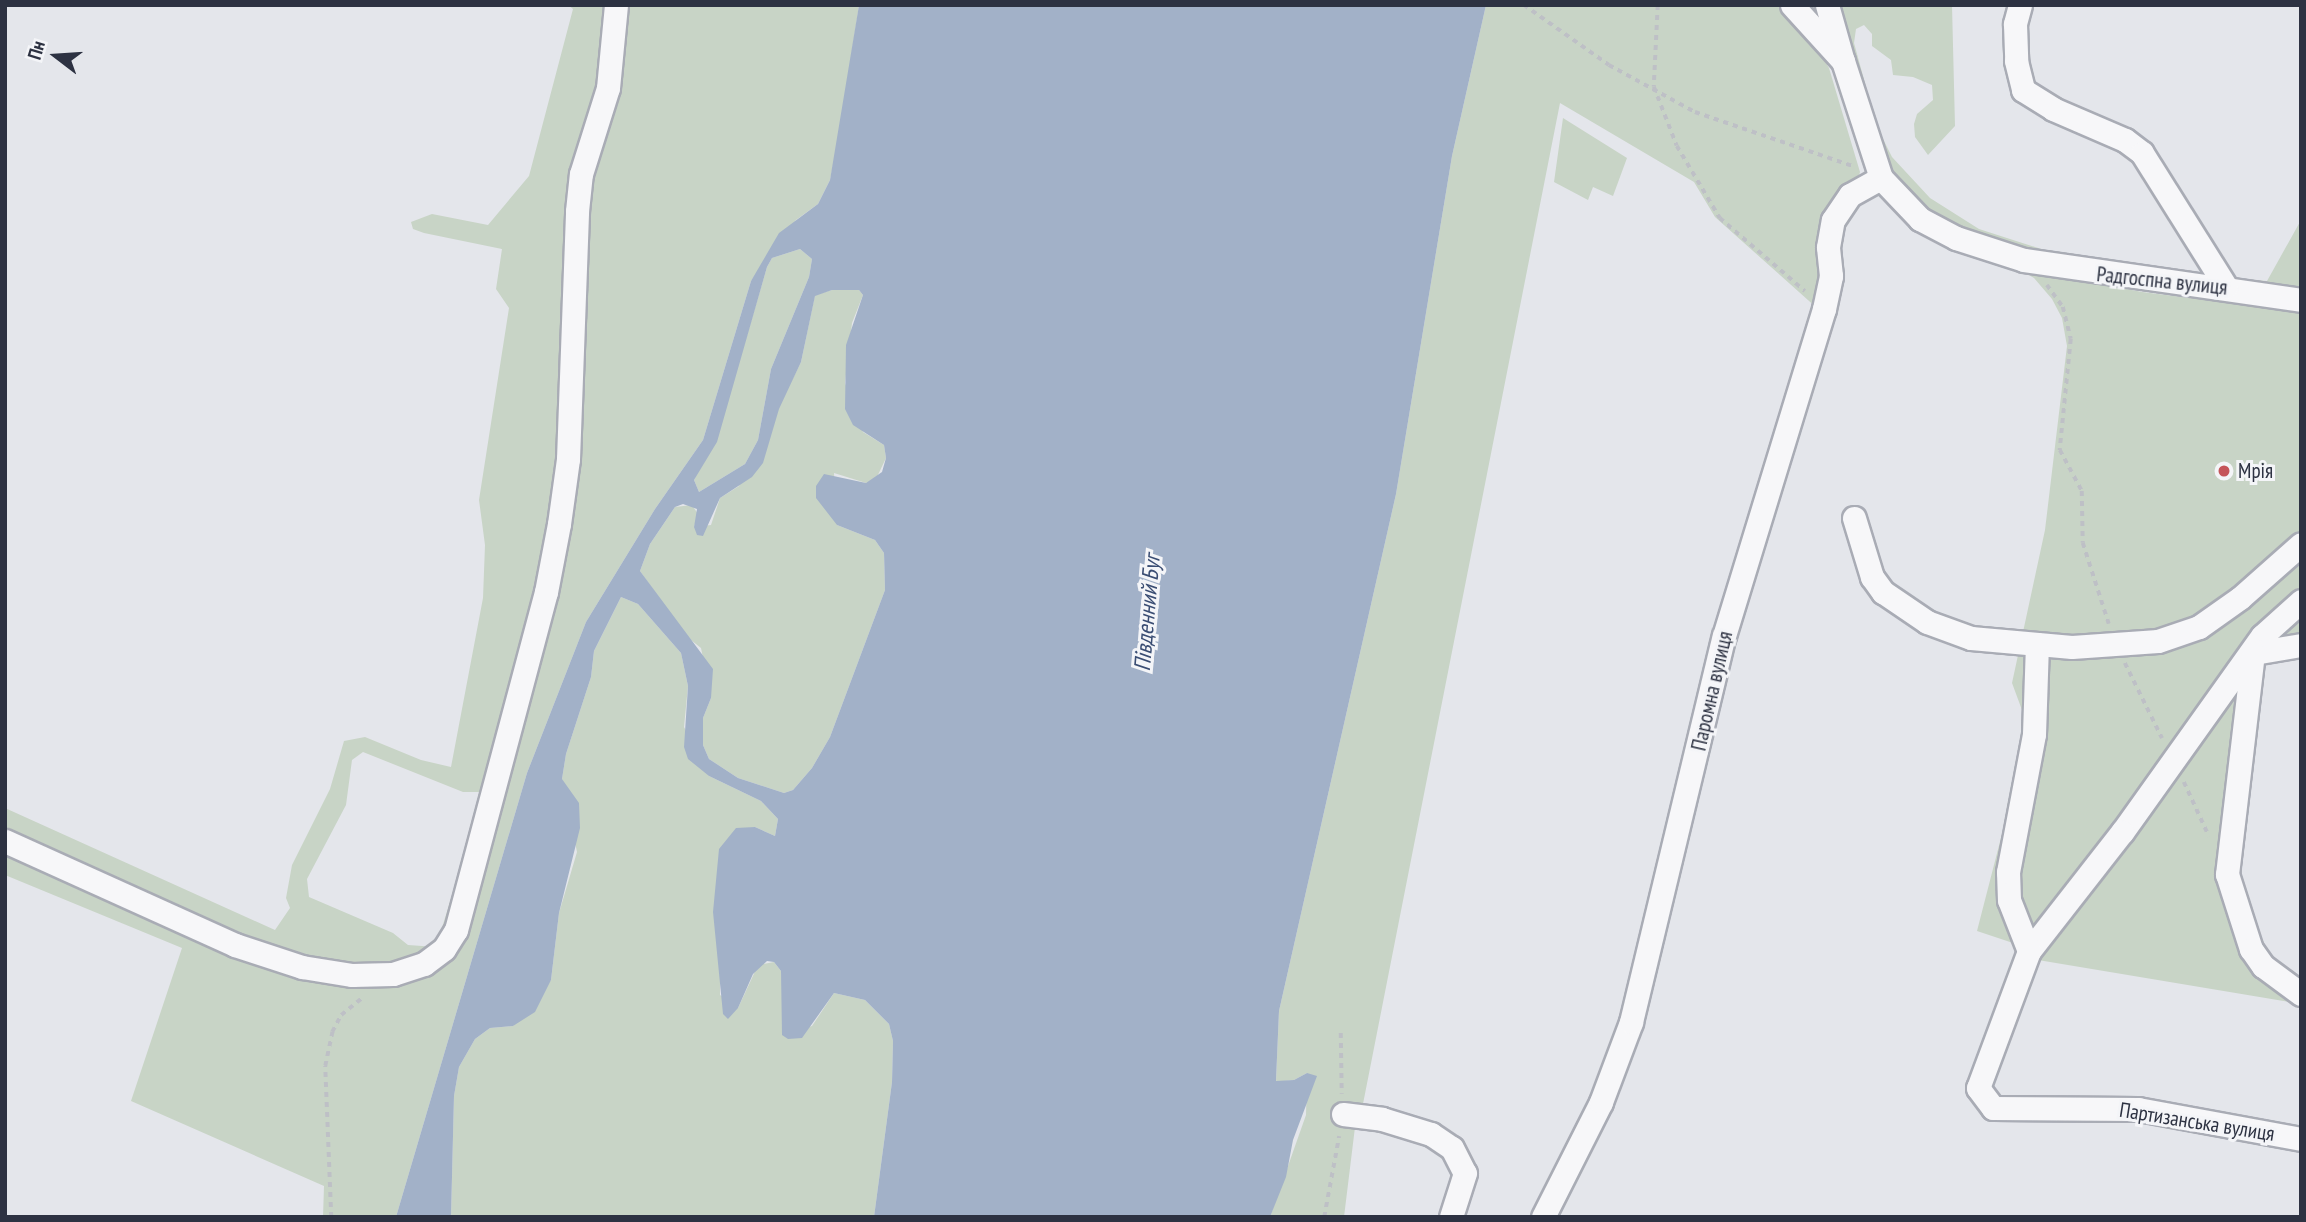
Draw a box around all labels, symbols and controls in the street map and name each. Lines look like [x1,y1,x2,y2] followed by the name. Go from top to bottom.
[21,21,91,91] north arrow
[22,38,50,62] text: Пн
[2095,262,2229,300] street label: Радгоспна вулиця
[2238,458,2273,484] place label: Мрія
[2216,463,2232,479] marker: Мрія
[1128,554,1166,672] water label: Південний Буг
[1686,629,1738,753] street label: Паромна вулиця
[2118,1097,2276,1147] street label: Партизанська вулиця

